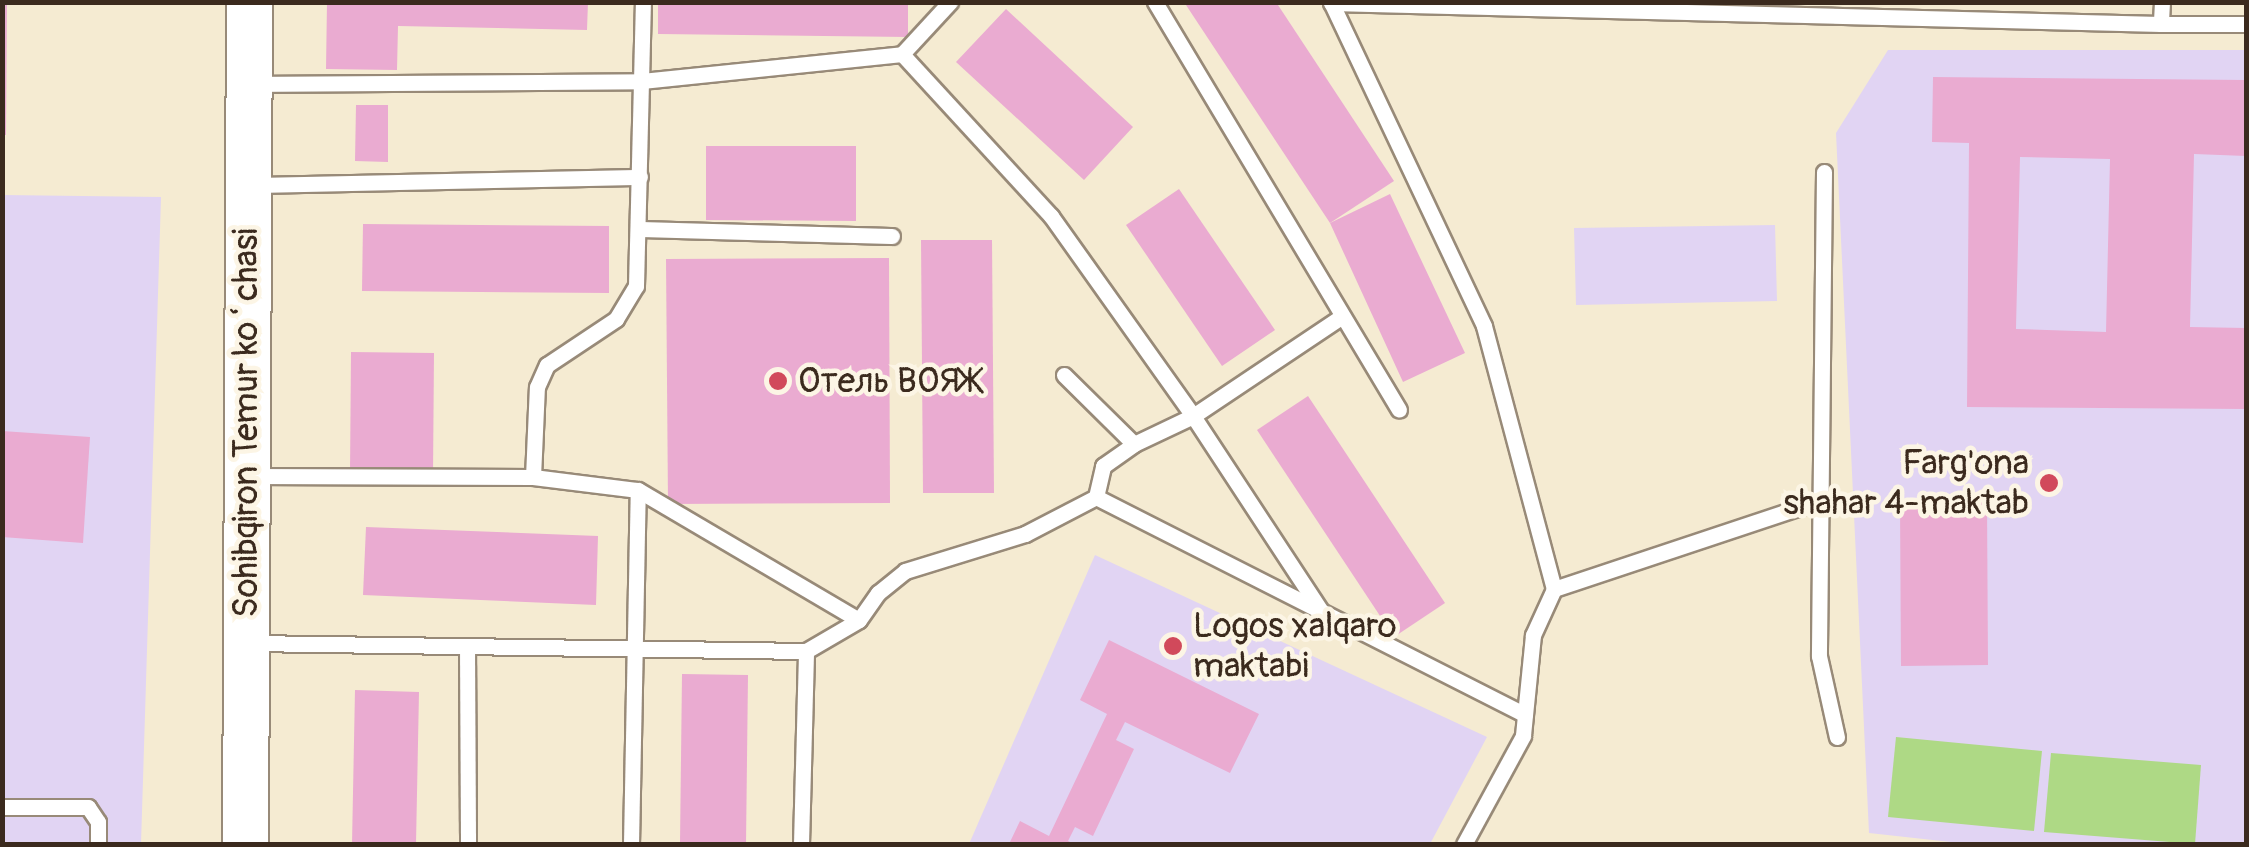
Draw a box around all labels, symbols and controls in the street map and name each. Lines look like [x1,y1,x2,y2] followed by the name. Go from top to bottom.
[225,228,267,618] street label: Sohibqiron Temur koʻchasi
[798,360,980,402] place label: Отель ВОЯЖ
[767,370,789,392] marker: Отель ВОЯЖ
[1783,442,2029,524] place label: Farg'ona shahar 4-maktab
[2038,472,2060,494] marker: Farg'ona shahar 4-maktab
[1193,605,1397,687] place label: Logos xalqaro maktabi
[1162,635,1184,657] marker: Logos xalqaro maktabi

